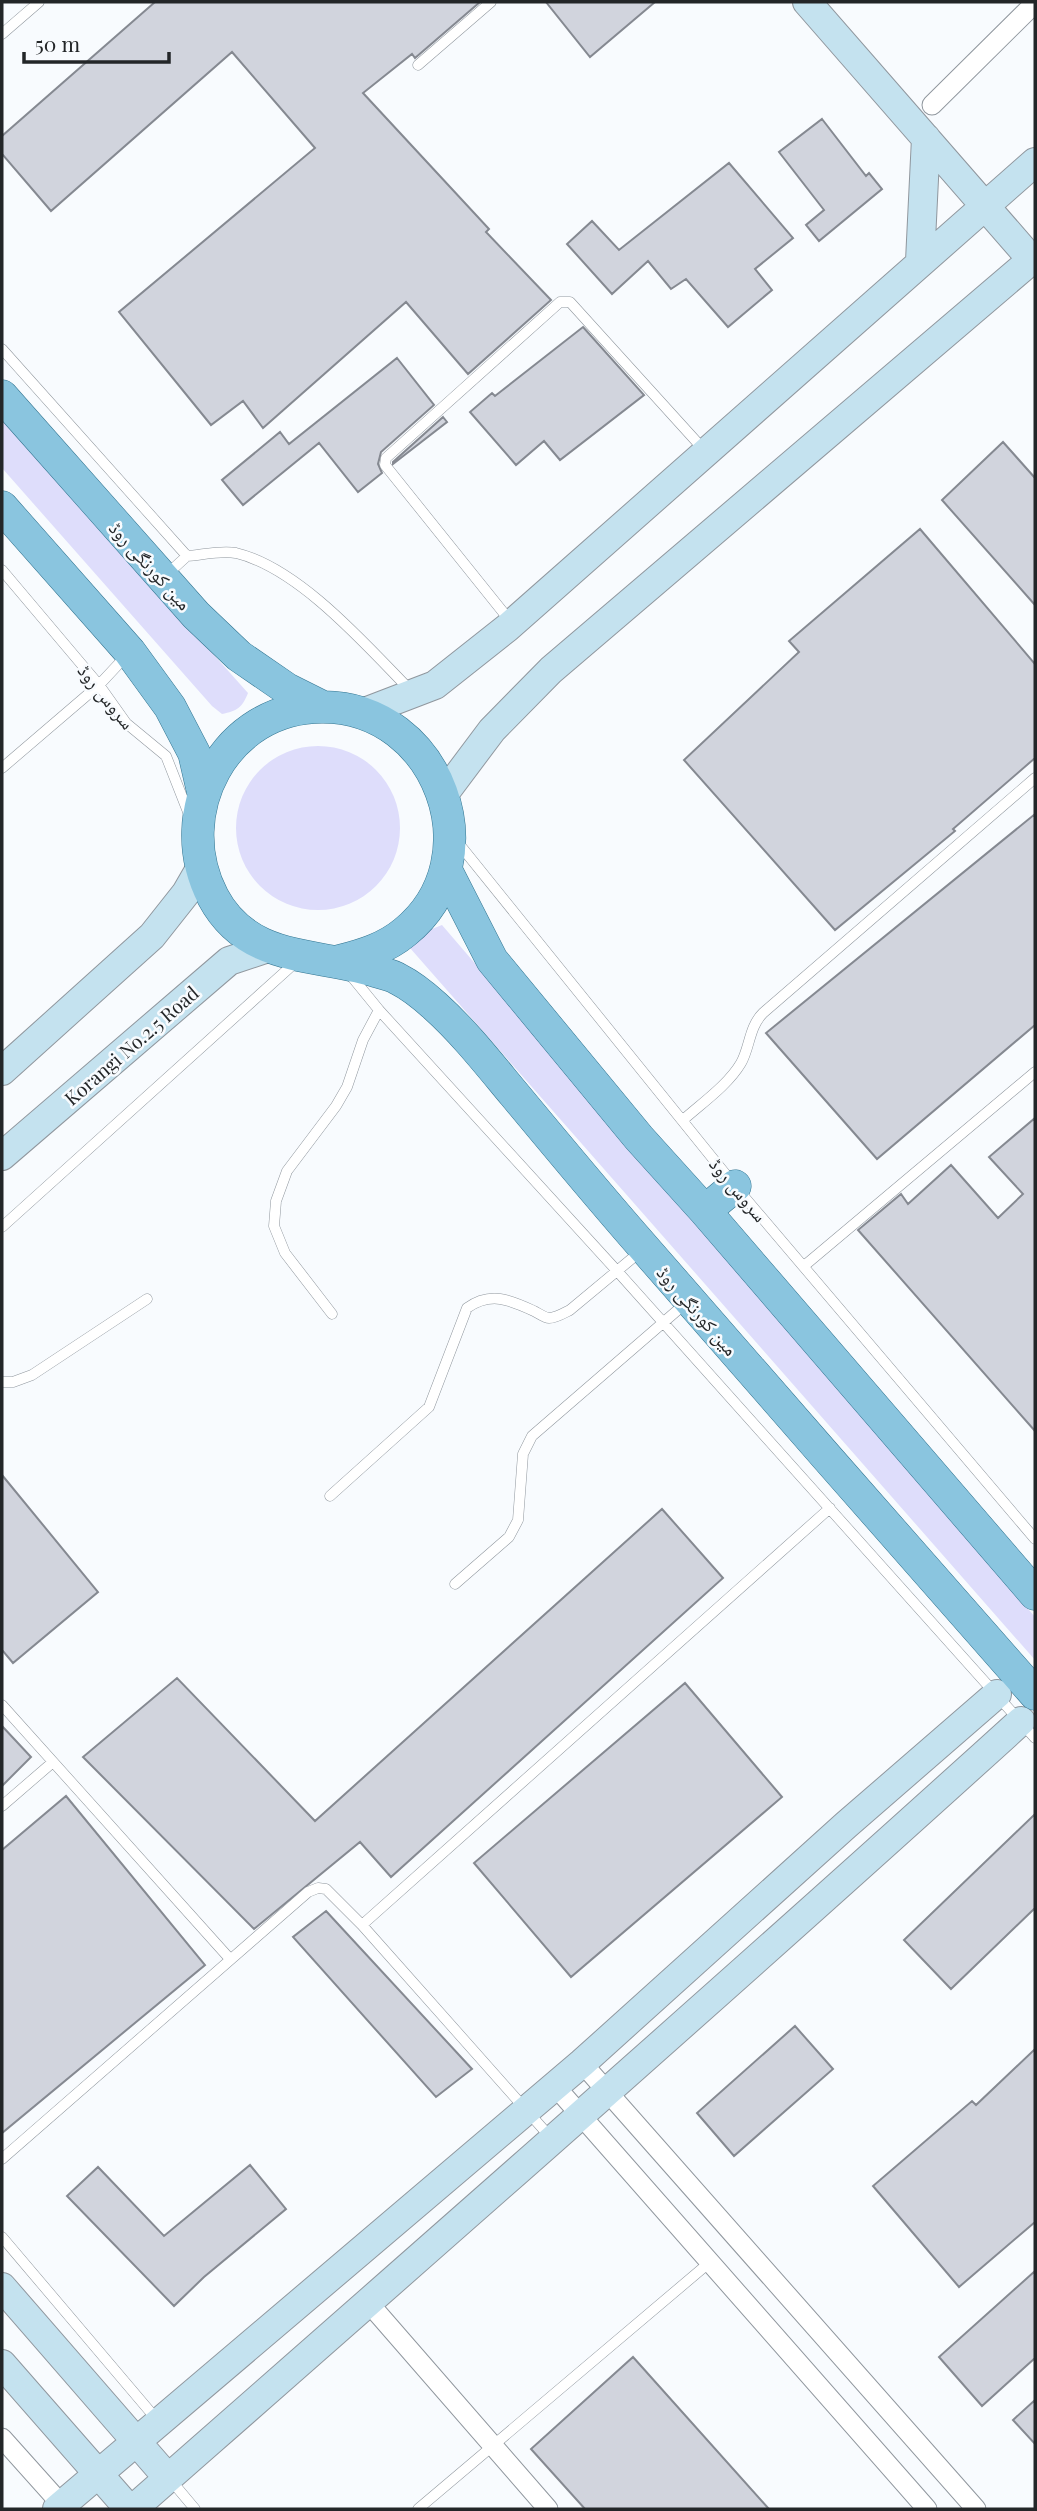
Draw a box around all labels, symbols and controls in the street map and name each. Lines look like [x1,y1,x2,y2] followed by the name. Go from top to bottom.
[24,21,170,65] scale bar
[35,29,81,57] text: 50 m
[104,515,198,615] street label: مین کورنگی روڈ
[73,658,141,734] street label: سروس روڈ
[58,979,204,1111] street label: Korangi No.2.5 Road
[704,1151,774,1227] street label: سروس روڈ
[652,1259,744,1361] street label: مین کورنگی روڈ

